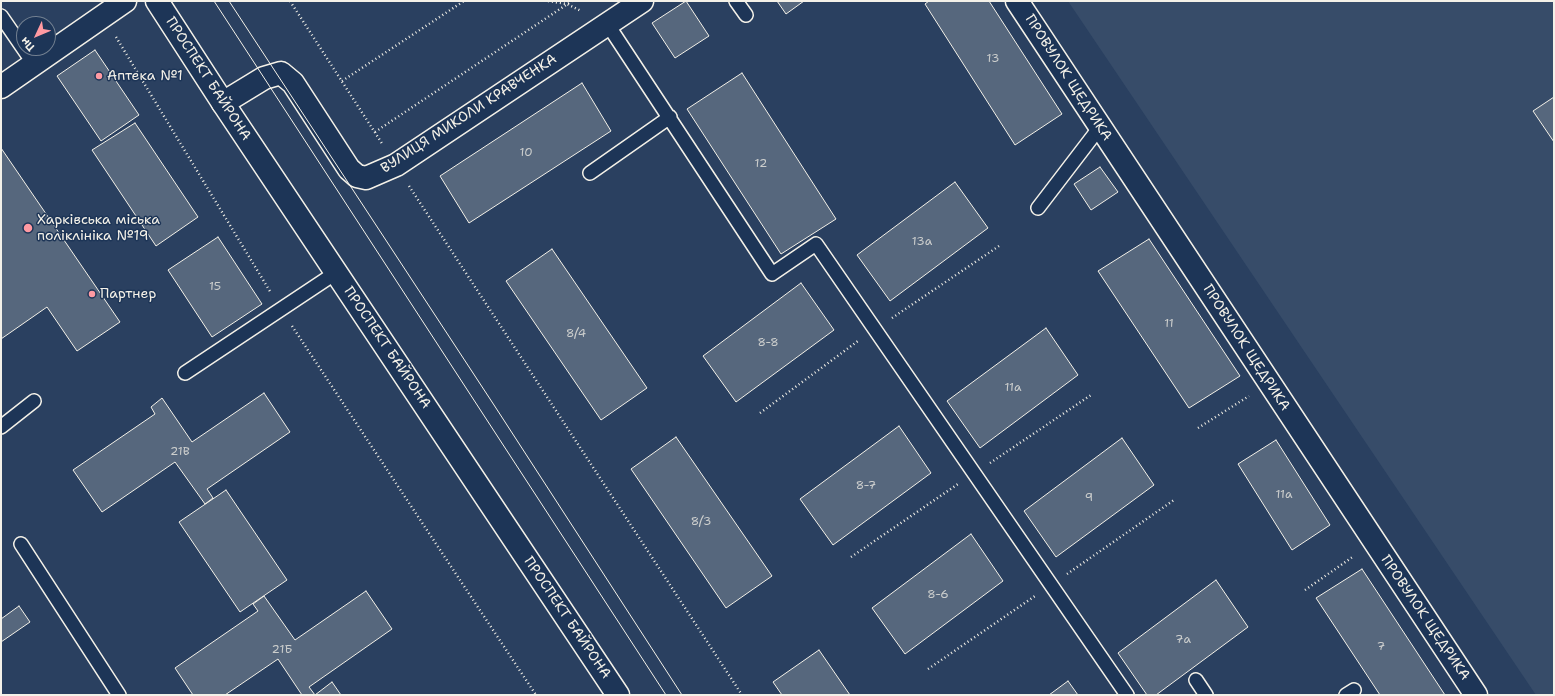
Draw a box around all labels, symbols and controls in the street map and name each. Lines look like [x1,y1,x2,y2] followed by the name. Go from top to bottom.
[1021,12,1115,144] street label: ПРОВУЛОК ЩЕДРИКА
[162,14,254,144] street label: ПРОСПЕКТ БАЙРОНА
[16,16,56,56] north arrow
[17,34,38,54] text: Пн
[378,51,560,177] street label: ВУЛИЦЯ МИКОЛИ КРАВЧЕНКА
[987,52,999,66] house number: 13
[107,68,183,84] place label: Аптека №1
[94,71,104,81] marker: Аптека №1
[519,146,533,160] house number: 10
[755,157,767,171] house number: 12
[37,212,160,244] place label: Харківська міська поліклініка №19
[22,222,34,234] marker: Харківська міська поліклініка №19
[912,235,932,249] house number: 13а
[209,280,221,294] house number: 15
[1199,282,1293,414] street label: ПРОВУЛОК ЩЕДРИКА
[340,284,434,412] street label: ПРОСПЕКТ БАЙРОНА
[100,286,156,302] place label: Партнер
[87,289,97,299] marker: Партнер
[1164,317,1174,331] house number: 11
[566,327,586,341] house number: 8/4
[757,336,779,350] house number: 8-8
[1004,381,1022,395] house number: 11а
[170,445,190,459] house number: 21В
[856,479,876,493] house number: 8-7
[1275,488,1293,502] house number: 11а
[1085,491,1093,505] house number: 9
[691,515,711,529] house number: 8/3
[1377,552,1473,684] street label: ПРОВУЛОК ЩЕДРИКА
[520,554,614,682] street label: ПРОСПЕКТ БАЙРОНА
[927,588,949,602] house number: 8-6
[1175,633,1191,647] house number: 7а
[1377,640,1385,654] house number: 7
[272,643,292,657] house number: 21Б

